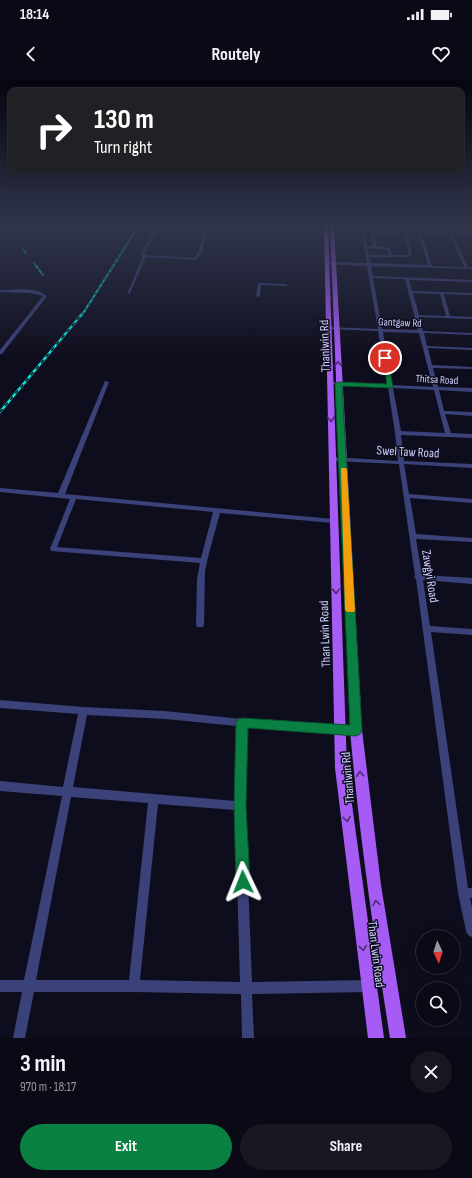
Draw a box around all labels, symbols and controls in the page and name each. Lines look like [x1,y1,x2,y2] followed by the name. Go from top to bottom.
[20,5,49,24] text: 18:14
[20,43,42,65] icon: back
[430,43,452,65] icon: heart
[211,44,261,65] text: Routely
[94,103,154,136] text: 130 m
[28,104,80,156] icon: right
[94,137,152,158] text: Turn right
[378,315,422,330] street label: Gantgaw Rd
[316,320,334,372] street label: Thanlwin Rd
[368,341,402,375] pin
[374,347,396,369] icon: arrive
[333,361,342,367] one-way arrow
[415,372,459,387] street label: Thitsa Road
[327,416,336,422] one-way arrow
[376,442,440,462] street label: Swel Taw Road
[418,549,442,604] street label: Zawgyi Road
[331,588,340,594] one-way arrow
[316,600,334,668] street label: Than Lwin Road
[338,751,358,805] street label: Thanlwin Rd
[355,771,364,777] one-way arrow
[342,816,351,822] one-way arrow
[222,861,264,903] position arrow
[372,900,381,906] one-way arrow
[364,920,388,988] street label: Than Lwin Road
[416,930,460,974] north arrow
[416,930,460,1026] map controls
[358,945,367,951] one-way arrow
[416,982,460,1026] button: search
[20,1049,66,1078] text: 3 min
[410,1051,452,1093] button: close
[20,1079,76,1095] text: 970 m · 18:17
[20,1124,232,1170] button: Exit
[240,1124,452,1170] button: Share

